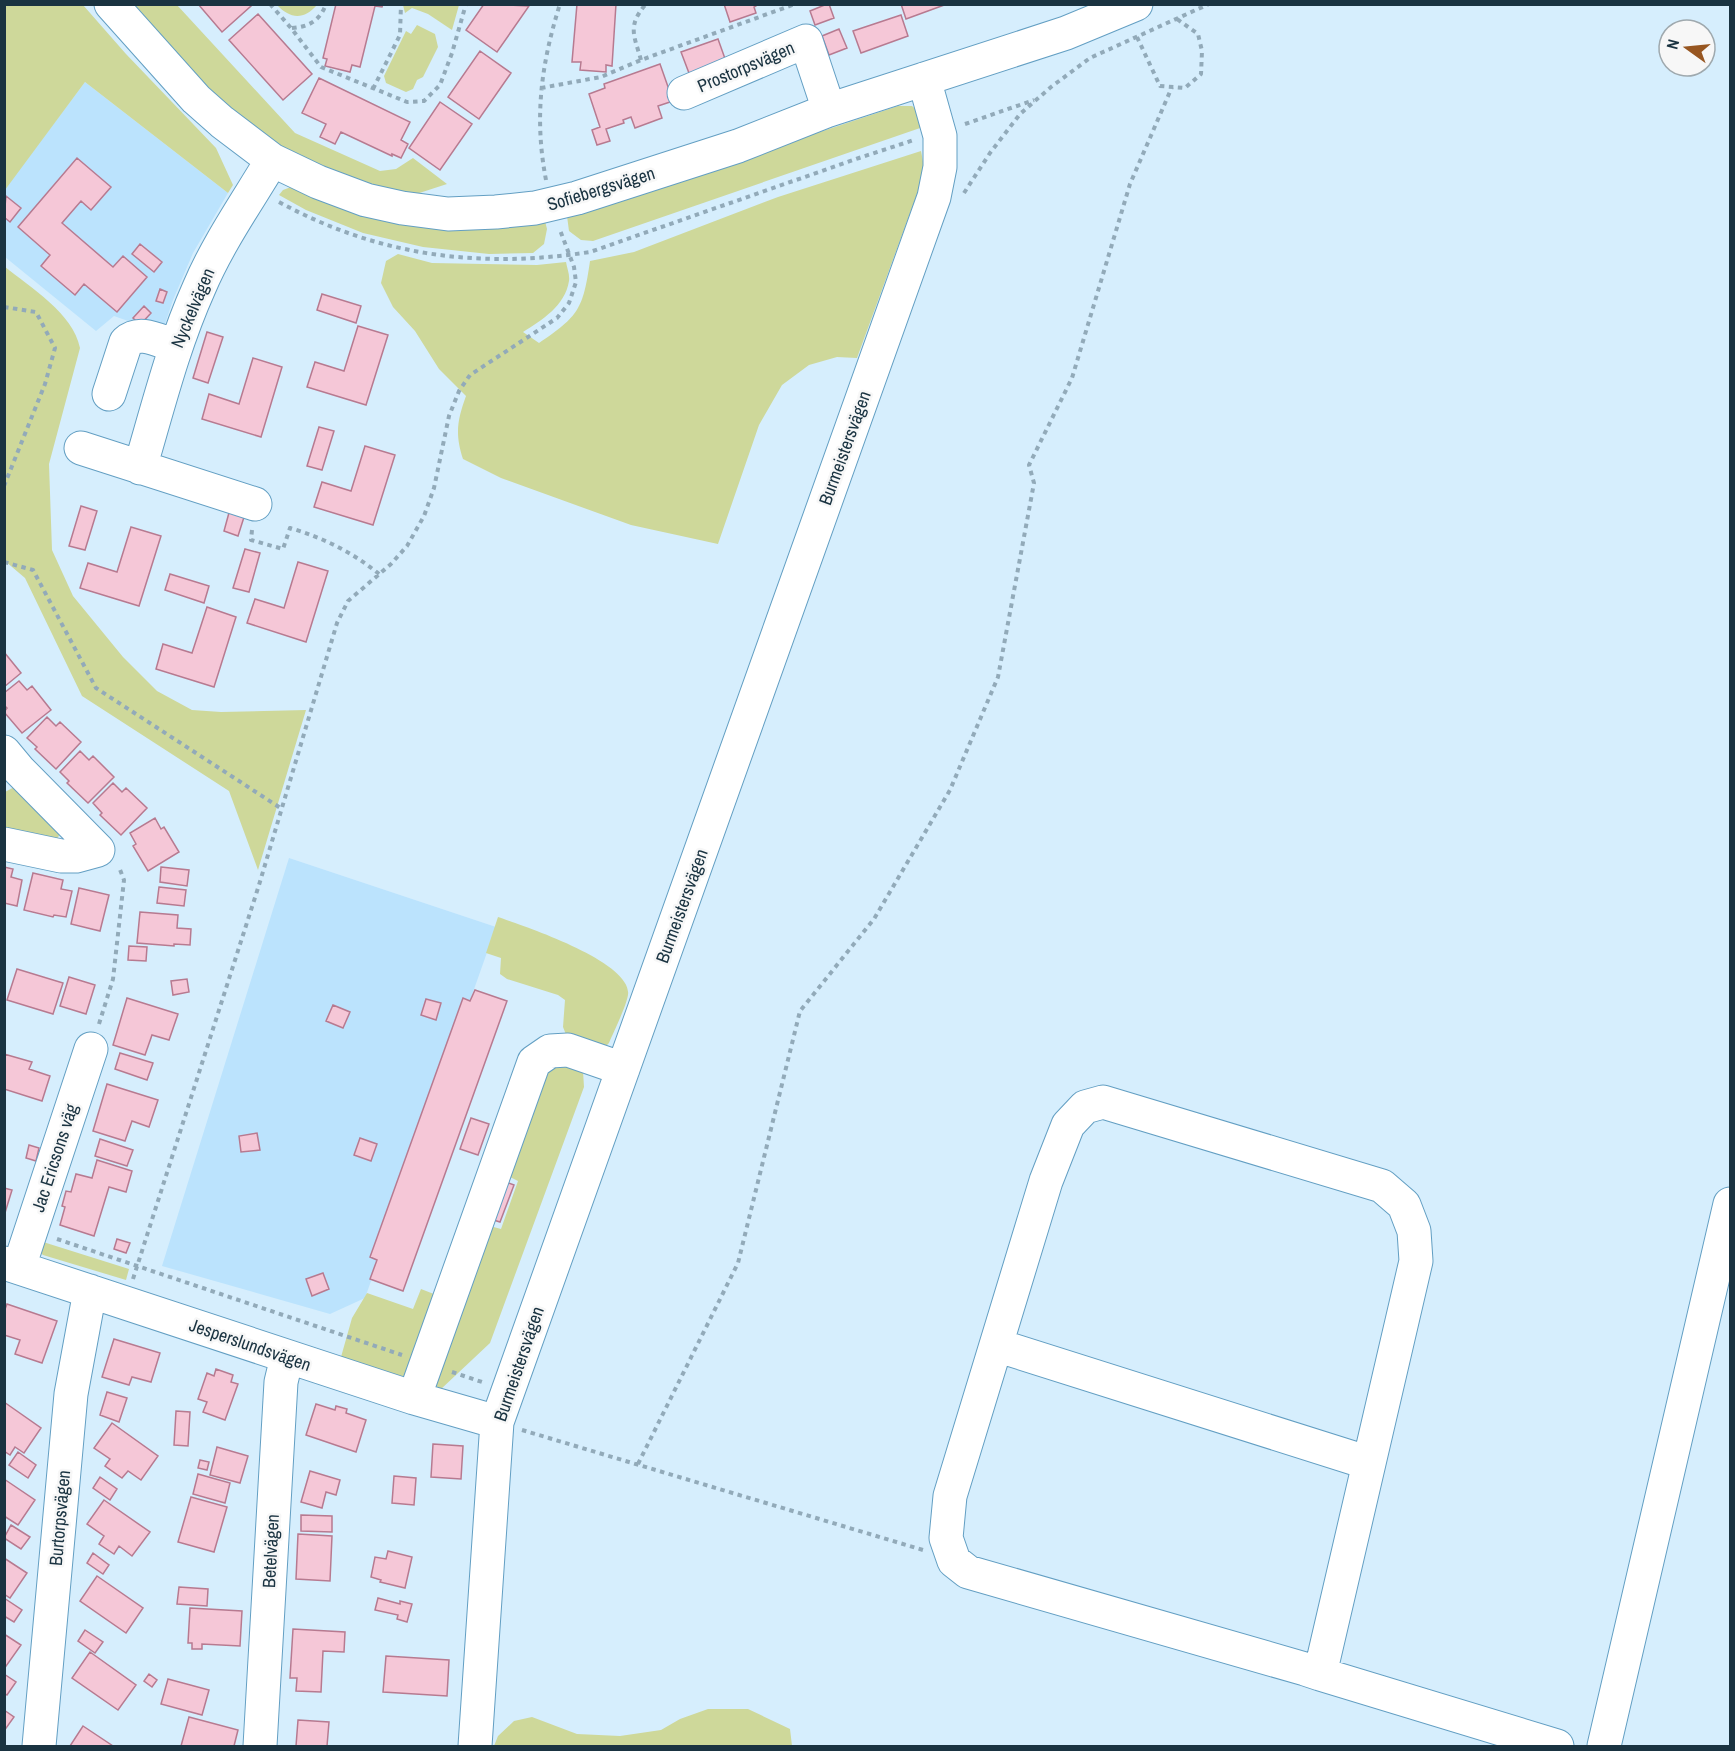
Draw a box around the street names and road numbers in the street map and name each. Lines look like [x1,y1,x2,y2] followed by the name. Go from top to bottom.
[693,35,798,98] street label: Prostorpsvägen
[544,160,658,217] street label: Sofiebergsvägen
[165,264,221,352] street label: Nyckelvägen
[812,387,877,508] street label: Burmeistersvägen
[649,845,714,966] street label: Burmeistersvägen
[25,1100,84,1215] street label: Jac Ericsons väg
[487,1303,550,1425] street label: Burmeistersvägen
[186,1312,314,1377] street label: Jesperslundsvägen
[43,1469,76,1567] street label: Burtorpsvägen
[256,1513,285,1589] street label: Betelvägen

